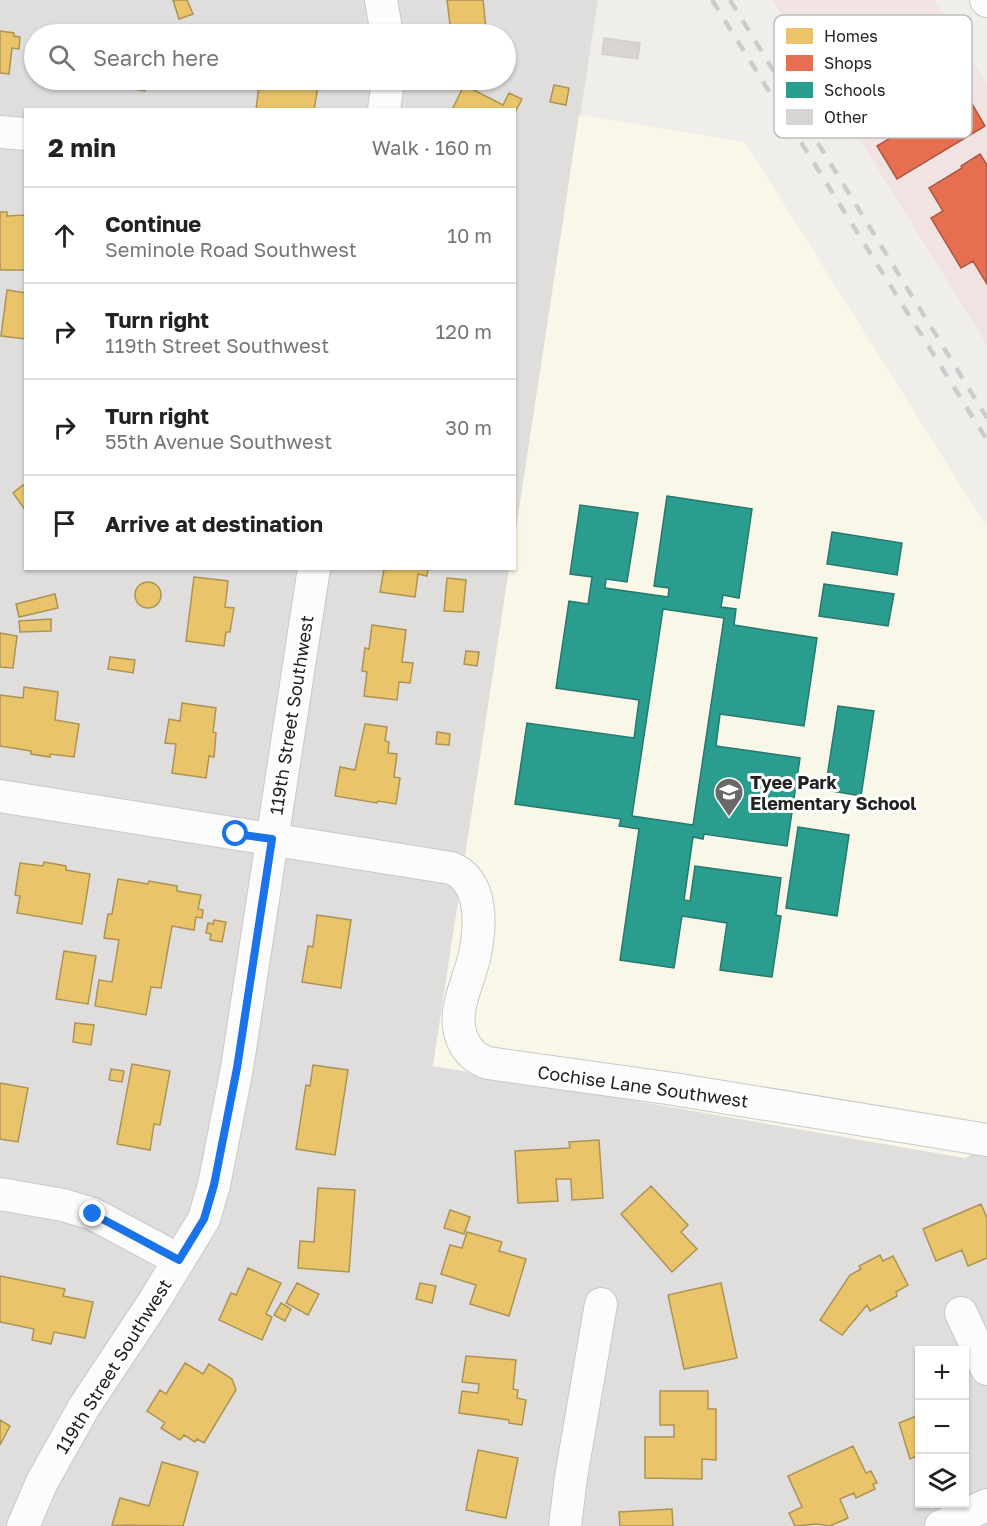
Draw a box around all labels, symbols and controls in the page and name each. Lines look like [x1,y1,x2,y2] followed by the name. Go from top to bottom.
[774,15,972,138] legend
[24,24,516,90] search box
[824,26,878,46] text: Homes
[45,41,78,74] icon: search
[93,44,219,71] text: Search here
[824,53,872,73] text: Shops
[824,80,886,100] text: Schools
[824,107,868,127] text: Other
[48,132,116,163] text: 2 min
[372,135,492,159] text: Walk · 160 m
[105,210,201,237] text: Continue
[48,219,81,252] icon: ahead
[447,223,492,247] text: 10 m
[105,237,357,261] text: Seminole Road Southwest
[105,306,209,333] text: Turn right
[48,315,81,348] icon: right
[436,319,492,343] text: 120 m
[105,333,329,357] text: 119th Street Southwest
[105,402,209,429] text: Turn right
[48,411,81,444] icon: right
[445,415,492,439] text: 30 m
[105,429,332,453] text: 55th Avenue Southwest
[48,507,81,540] icon: arrive
[105,510,323,537] text: Arrive at destination
[264,614,318,816] street label: 119th Street Southwest
[750,771,916,814] place label: Tyee Park Elementary School
[713,776,745,818] school or university icon: Tyee Park Elementary School
[222,820,248,846] route start
[536,1060,750,1112] street label: Cochise Lane Southwest
[79,1200,105,1226] route end
[50,1275,176,1457] street label: 119th Street Southwest
[915,1346,969,1508] map controls
[915,1346,969,1400] button: +
[915,1400,969,1454] button: −
[915,1454,969,1508] button: layers

